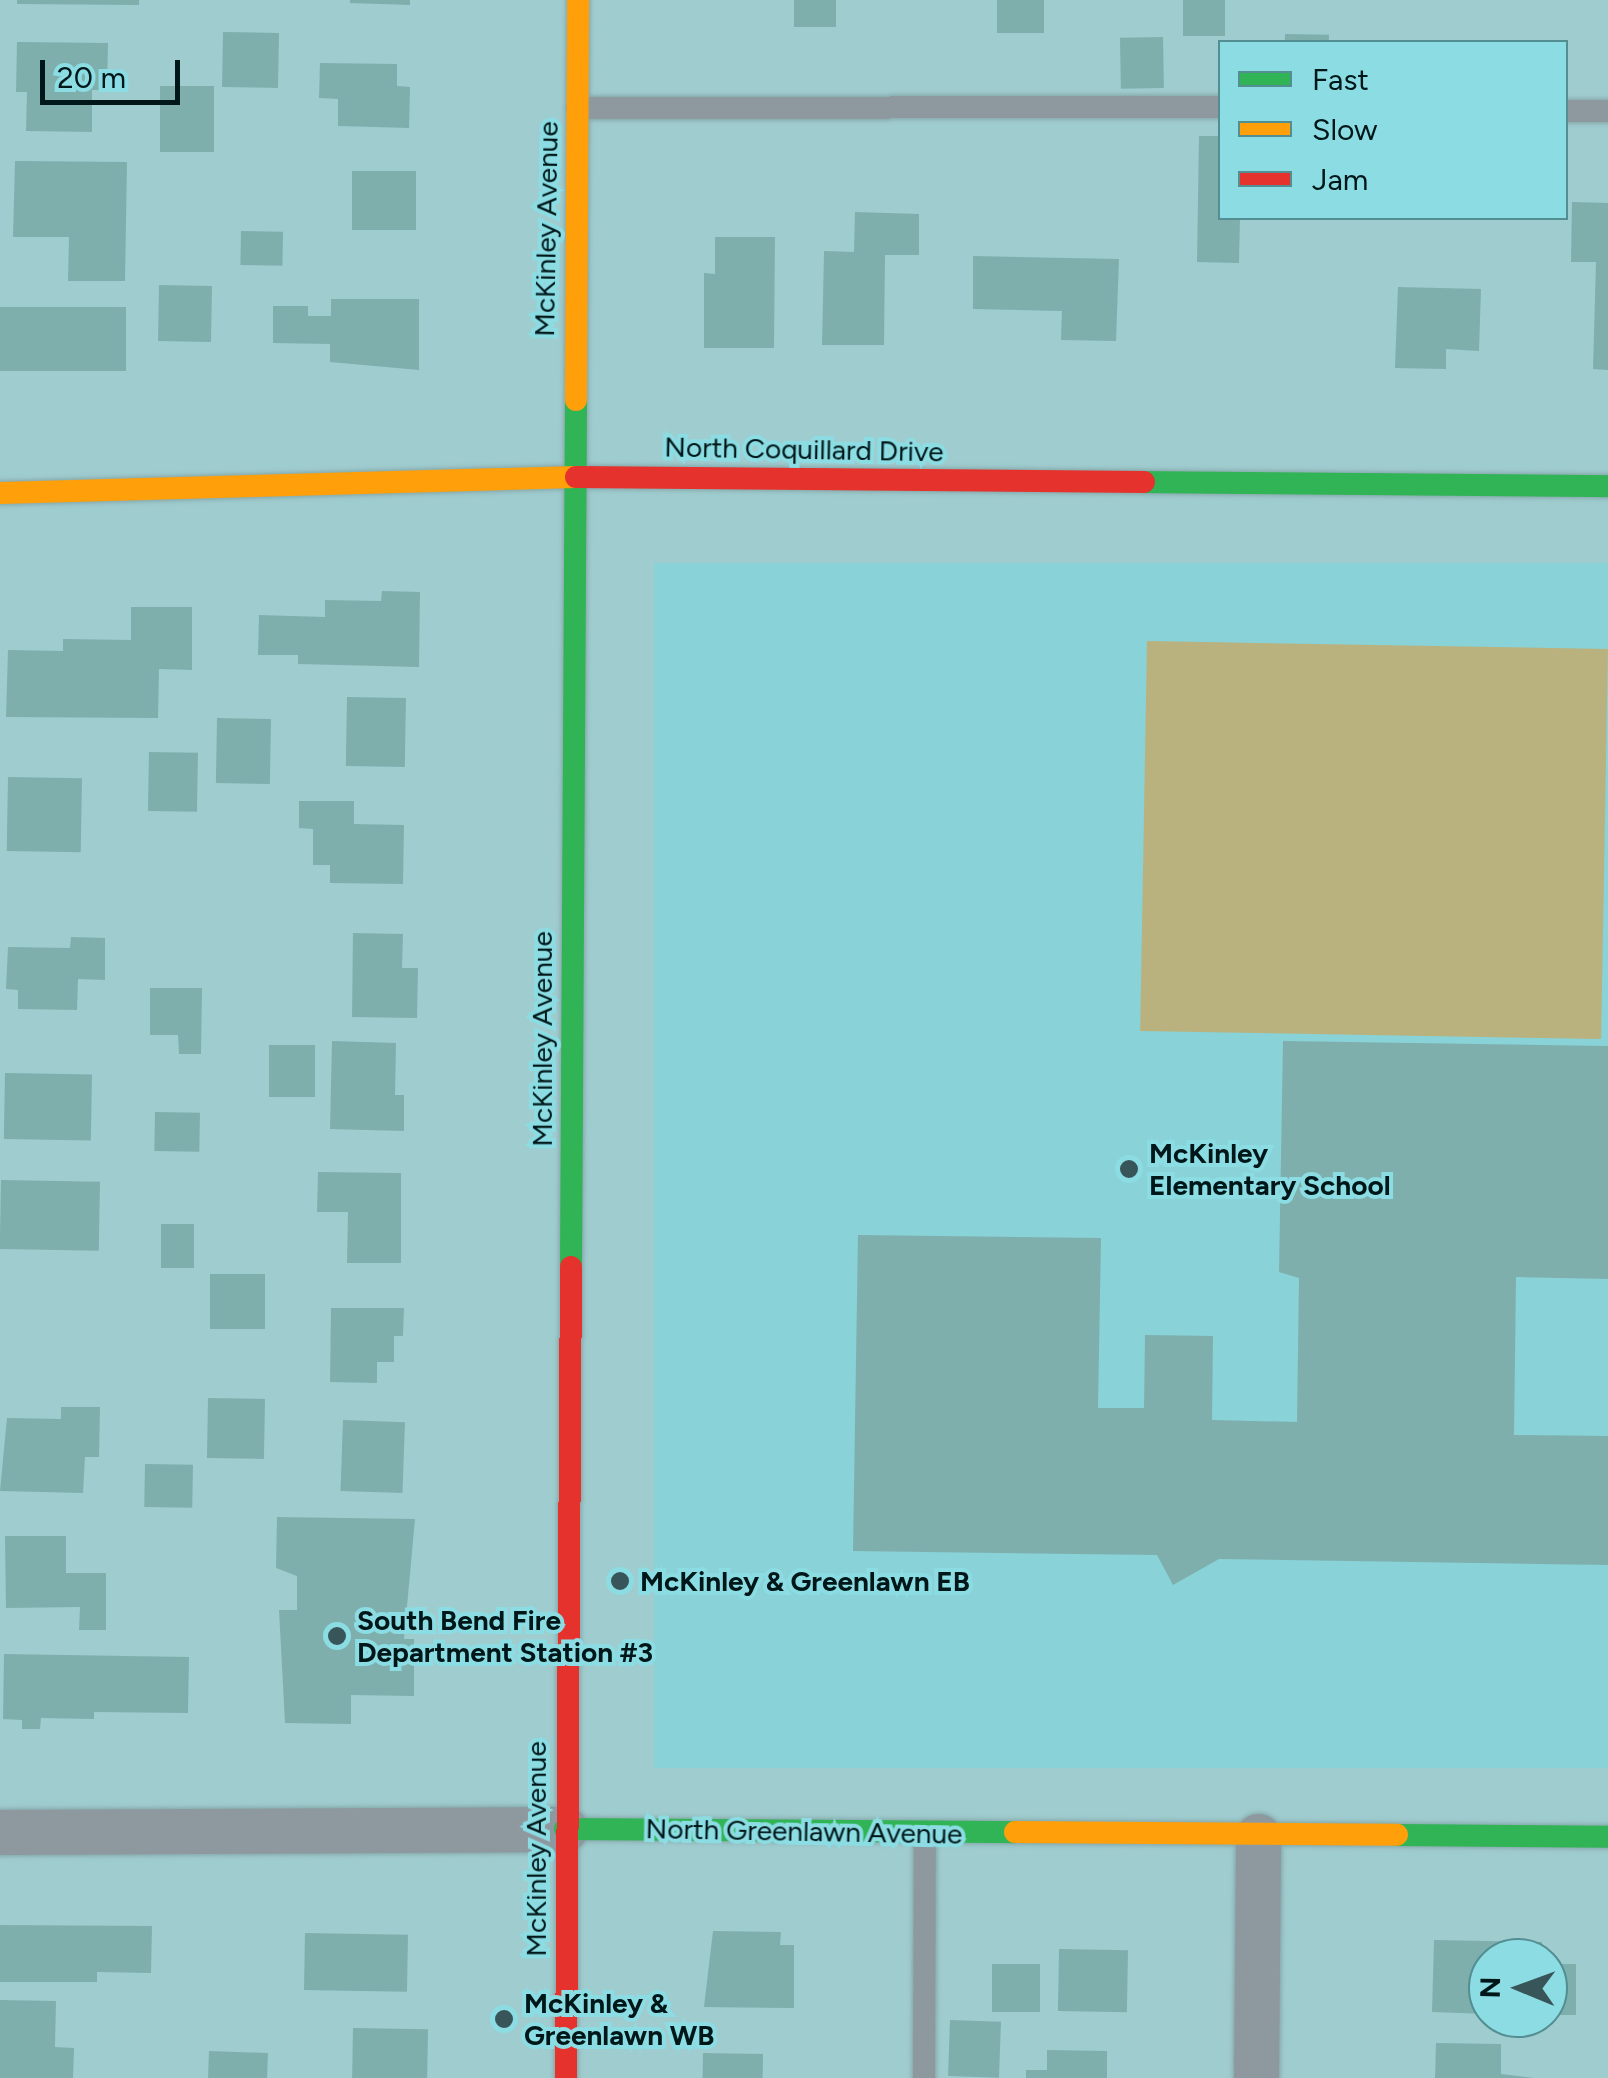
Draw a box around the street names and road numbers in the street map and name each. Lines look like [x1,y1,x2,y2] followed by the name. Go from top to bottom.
[527,121,565,337] street label: McKinley Avenue
[664,430,944,468] street label: North Coquillard Drive
[525,931,559,1147] street label: McKinley Avenue
[519,1741,553,1957] street label: McKinley Avenue
[645,1811,963,1851] street label: North Greenlawn Avenue

